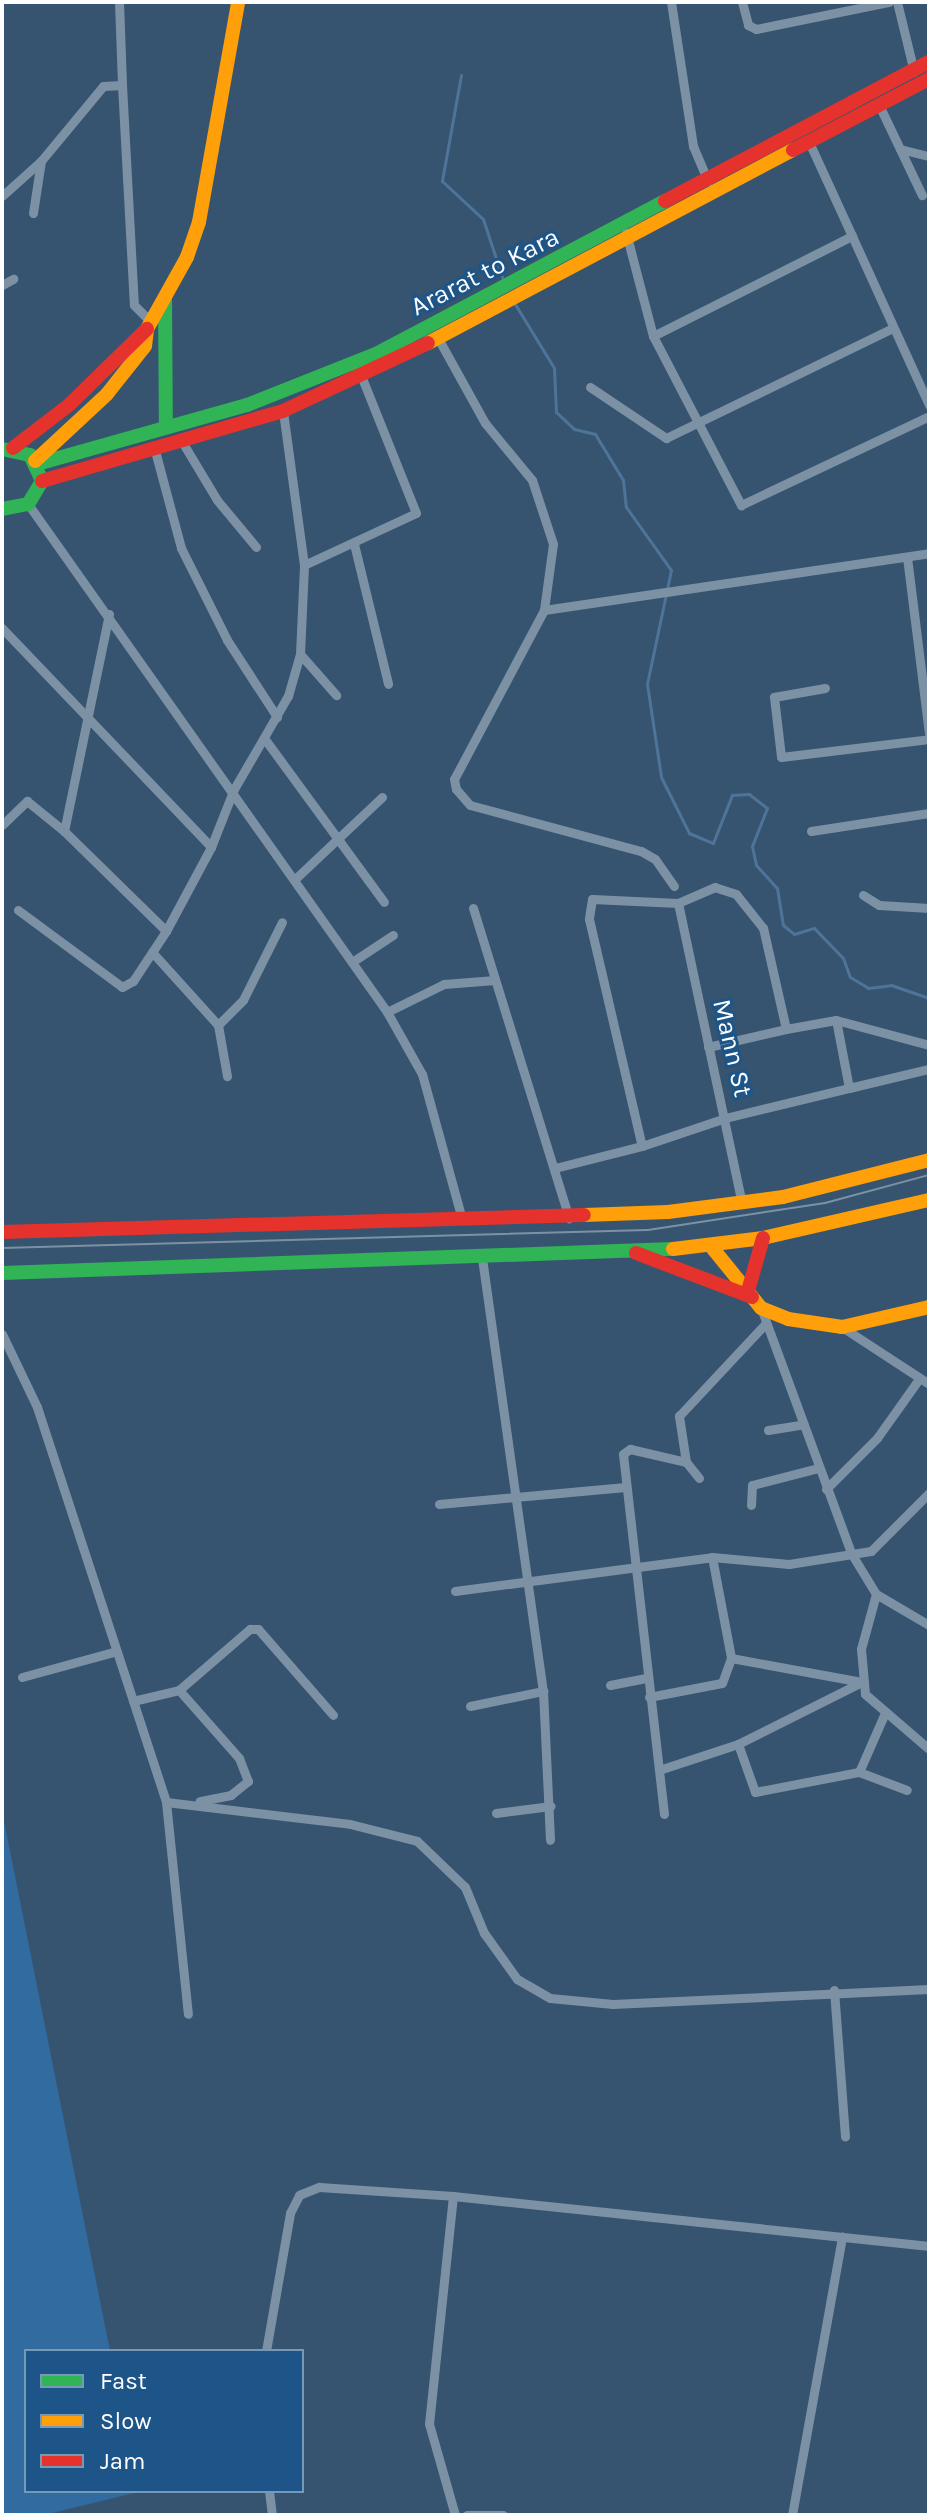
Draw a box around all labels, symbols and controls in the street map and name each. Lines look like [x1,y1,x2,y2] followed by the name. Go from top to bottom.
[406,221,564,323] street label: Ararat to Kara
[706,996,758,1100] street label: Mann St
[24,2349,304,2493] legend
[100,2367,147,2395] text: Fast
[100,2407,152,2435] text: Slow
[100,2447,145,2475] text: Jam

